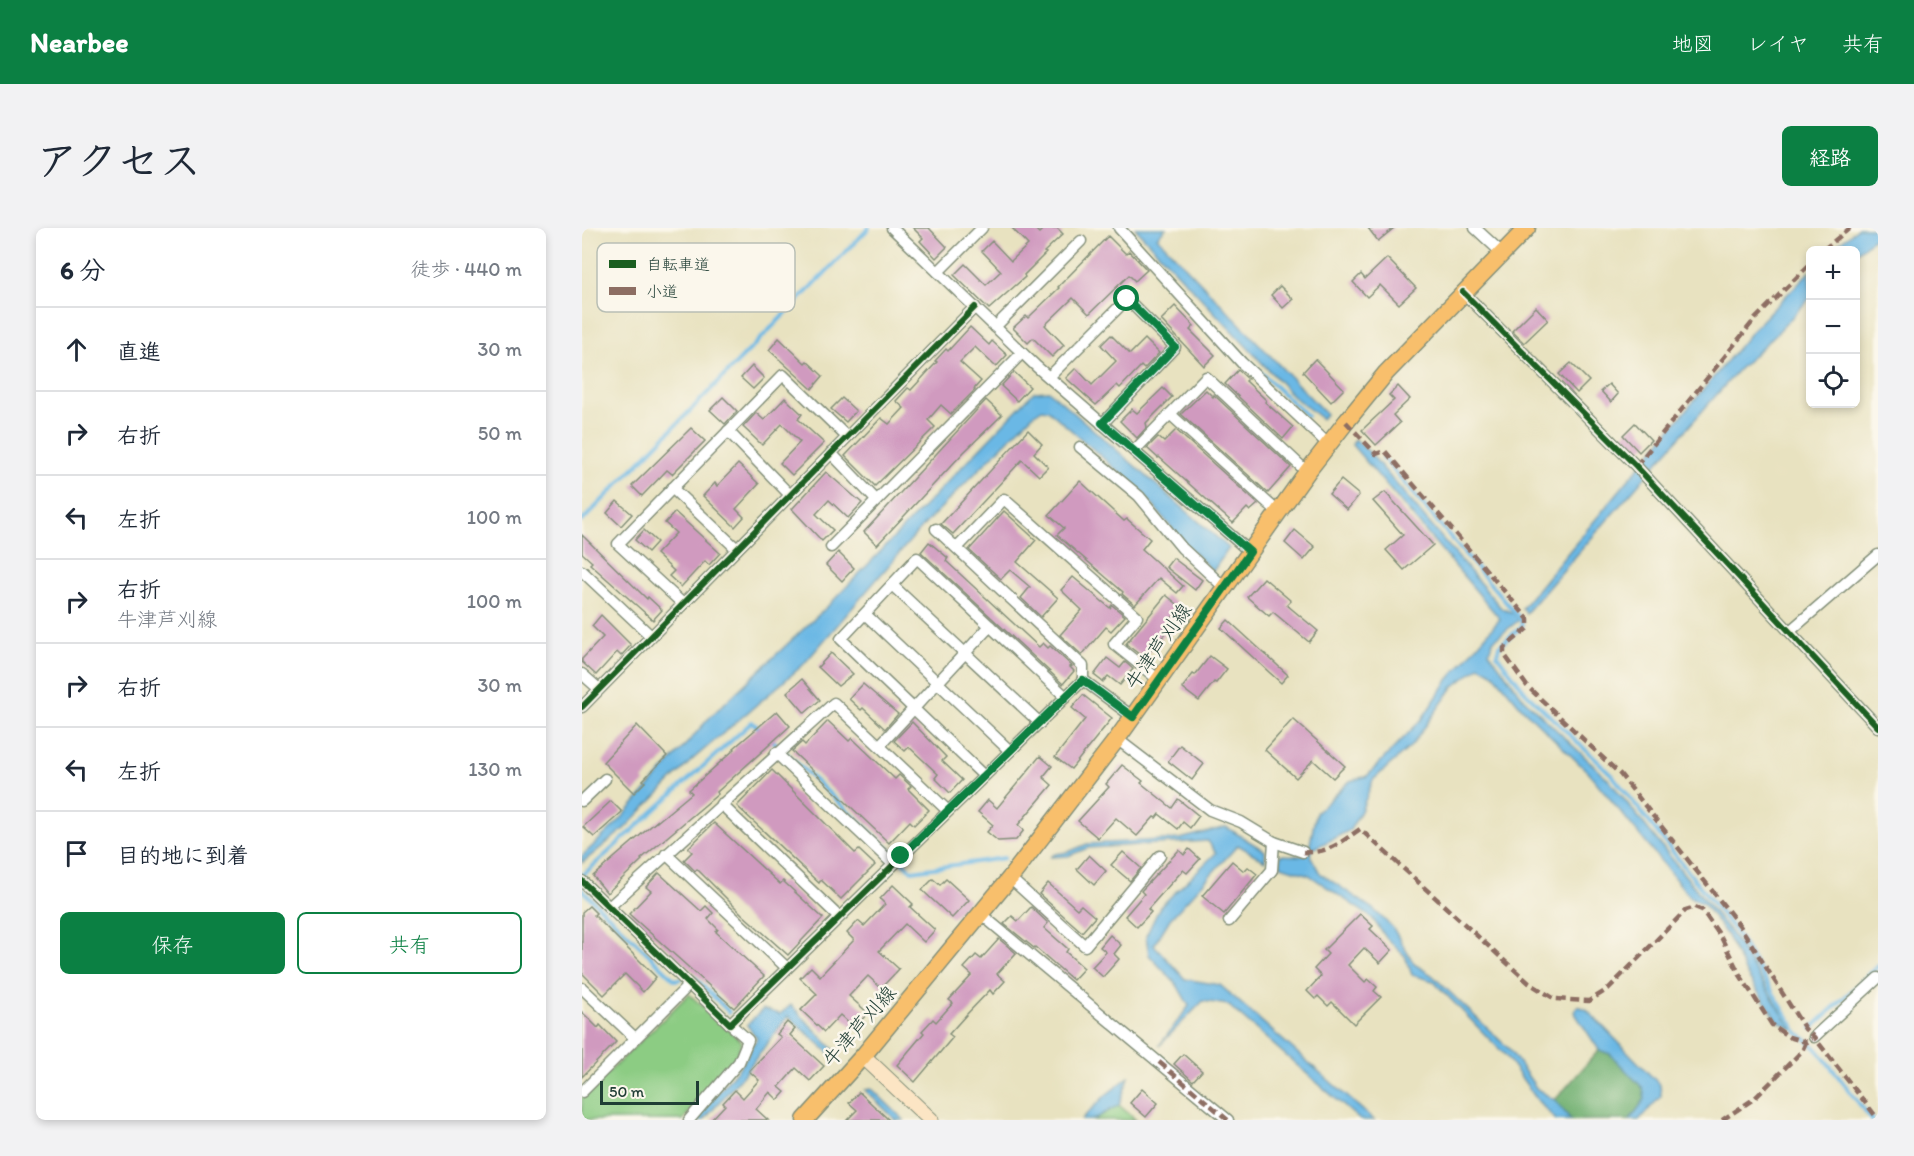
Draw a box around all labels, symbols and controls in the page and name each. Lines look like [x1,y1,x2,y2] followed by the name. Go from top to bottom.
[30,25,129,59] text: Nearbee
[1672,31,1714,56] text: 地図
[1747,31,1809,56] text: レイヤ
[1842,31,1884,56] text: 共有
[1782,126,1878,186] button: 経路
[36,135,201,186] text: アクセス
[597,243,795,312] legend
[1806,246,1860,408] map controls
[1806,246,1860,300] button: +
[60,254,106,286] text: 6 分
[646,255,710,274] text: 自転車道
[411,257,522,281] text: 徒歩 · 440 m
[646,282,678,301] text: 小道
[1113,285,1139,311] route start
[1806,300,1860,354] button: −
[60,333,93,366] icon: ahead
[477,337,522,361] text: 30 m
[117,338,161,365] text: 直進
[1806,354,1860,408] button: locate
[60,417,93,450] icon: right
[478,421,522,445] text: 50 m
[117,422,161,449] text: 右折
[60,501,93,534] icon: left
[467,505,522,529] text: 100 m
[117,506,161,533] text: 左折
[117,576,161,603] text: 右折
[60,585,93,618] icon: right
[467,589,522,613] text: 100 m
[1119,598,1197,694] street label: 牛津芦刈線
[117,607,217,631] text: 牛津芦刈線
[60,669,93,702] icon: right
[477,673,522,697] text: 30 m
[117,674,161,701] text: 右折
[60,753,93,786] icon: left
[468,757,522,781] text: 130 m
[117,758,161,785] text: 左折
[60,837,93,870] icon: arrive
[117,842,249,869] text: 目的地に到着
[887,842,913,868] route end
[60,912,285,974] button: 保存
[297,912,522,974] button: 共有
[817,980,901,1072] street label: 牛津芦刈線
[600,1078,699,1106] scale bar
[609,1082,644,1101] text: 50 m

